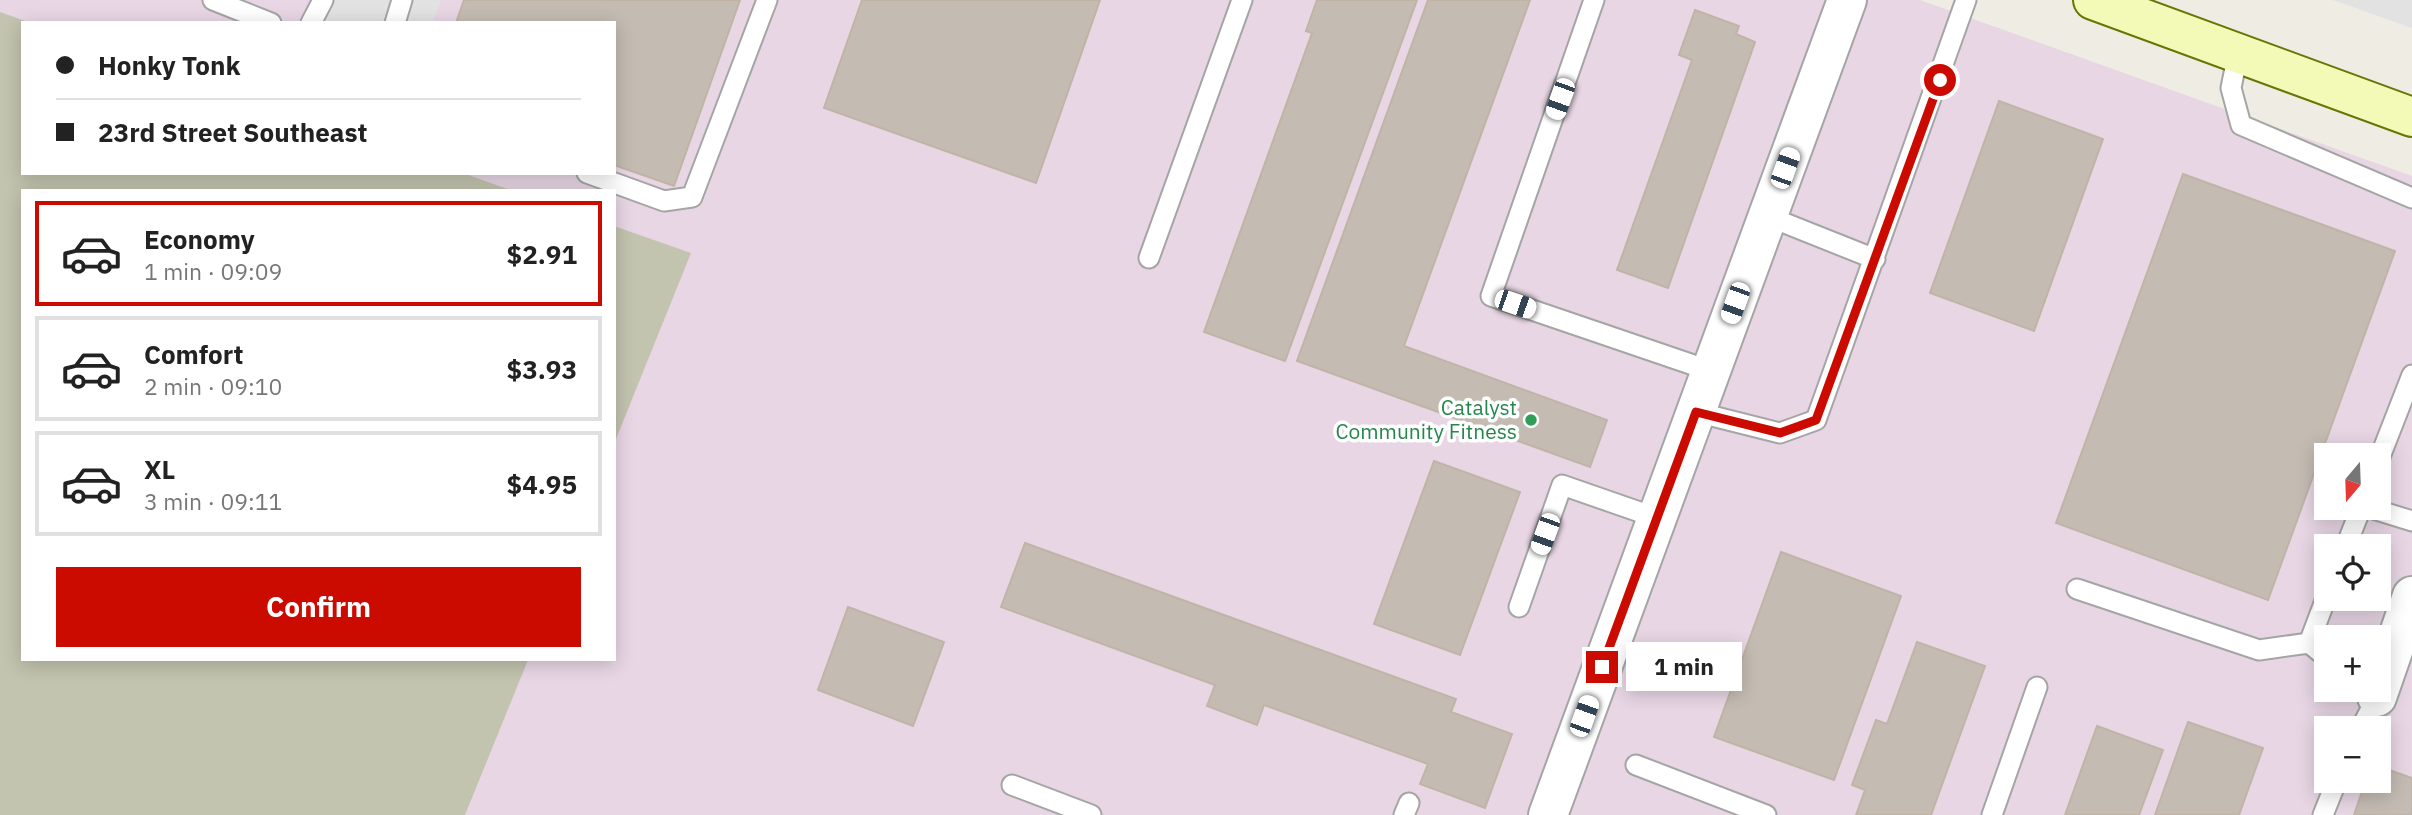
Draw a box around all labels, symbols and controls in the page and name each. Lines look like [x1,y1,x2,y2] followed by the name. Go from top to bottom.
[98,48,241,82] text: Honky Tonk
[1924,64,1956,96] route start
[1543,76,1578,122] car
[98,115,367,149] text: 23rd Street Southeast
[1768,145,1803,191] car
[60,222,123,285] icon: car
[144,222,255,256] text: Economy
[507,237,577,271] text: $2.91
[144,256,282,286] text: 1 min · 09:09
[1718,280,1753,326] car
[1492,287,1539,321] car
[60,337,123,400] icon: car
[144,337,243,371] text: Comfort
[507,352,577,386] text: $3.93
[144,371,282,401] text: 2 min · 09:10
[1335,393,1517,445] place label: Catalyst Community Fitness
[1523,412,1539,428] marker: Catalyst Community Fitness
[2314,443,2390,520] north arrow
[2314,443,2391,793] map controls
[60,452,123,515] icon: car
[144,452,175,486] text: XL
[507,467,577,501] text: $4.95
[144,486,282,516] text: 3 min · 09:11
[1528,511,1563,557] car
[2314,534,2391,611] button: locate
[56,567,581,647] button: Confirm
[2314,625,2391,702] button: +
[1626,642,1742,692] callout: 1 min
[1586,651,1618,683] route end
[1654,651,1714,681] text: 1 min
[1567,693,1602,739] car
[2314,716,2391,793] button: −

